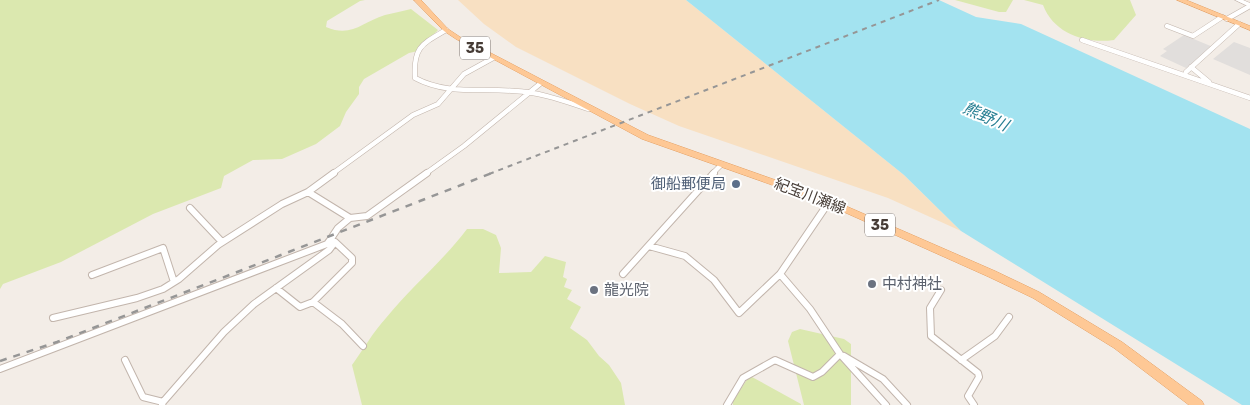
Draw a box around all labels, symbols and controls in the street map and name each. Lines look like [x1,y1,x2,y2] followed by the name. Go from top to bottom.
[460,36,490,59] road number: 35
[960,98,1013,136] water label: 熊野川
[772,174,848,218] street label: 紀宝川瀬線
[651,175,726,193] place label: 御船郵便局
[730,178,742,190] marker: 御船郵便局
[865,214,895,236] road number: 35
[882,275,942,293] place label: 中村神社
[866,278,878,290] marker: 中村神社
[604,281,649,299] place label: 龍光院
[588,284,600,296] marker: 龍光院

